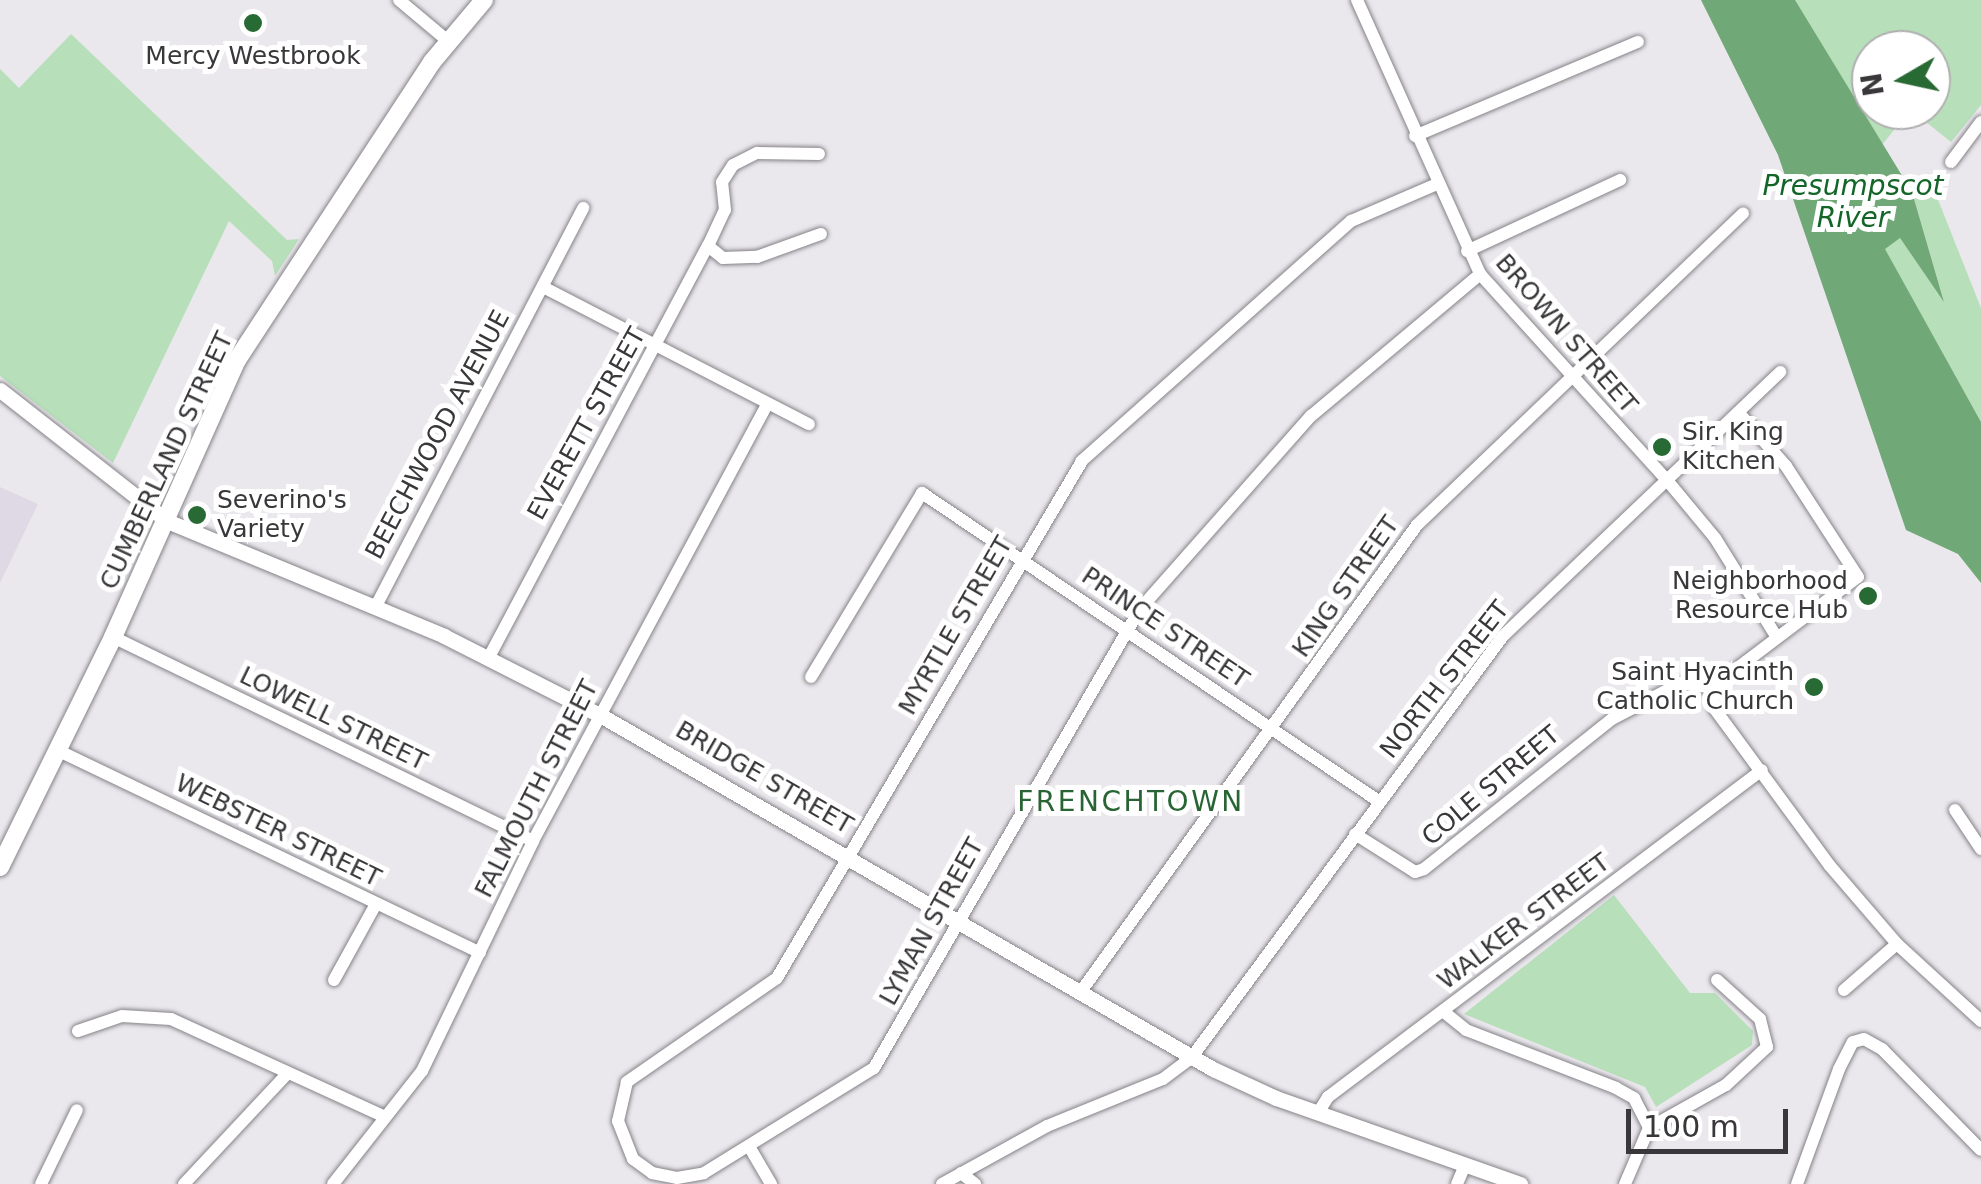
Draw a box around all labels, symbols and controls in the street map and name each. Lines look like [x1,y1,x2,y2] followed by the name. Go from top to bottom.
[240,10,266,36] marker: Mercy Westbrook
[1851,30,1951,130] north arrow
[145,41,361,71] place label: Mercy Westbrook
[1855,70,1891,99] text: N
[1762,169,1944,235] water label: Presumpscot River
[1489,248,1643,420] street label: BROWN STREET
[360,305,516,565] street label: BEECHWOOD AVENUE
[522,323,652,525] street label: EVERETT STREET
[94,328,240,594] street label: CUMBERLAND STREET
[1682,418,1784,477] place label: Sir. King Kitchen
[1651,436,1673,458] marker: Sir. King Kitchen
[217,486,347,545] place label: Severino's Variety
[186,504,208,526] marker: Severino's Variety
[1286,511,1406,663] street label: KING STREET
[893,532,1019,720] street label: MYRTLE STREET
[1076,561,1254,695] street label: PRINCE STREET
[1672,567,1848,626] place label: Neighborhood Resource Hub
[1857,585,1879,607] marker: Neighborhood Resource Hub
[1374,595,1516,765] street label: NORTH STREET
[1596,658,1794,717] place label: Saint Hyacinth Catholic Church
[235,661,431,777] street label: LOWELL STREET
[469,675,605,903] street label: FALMOUTH STREET
[1803,676,1825,698] marker: Saint Hyacinth Catholic Church
[670,715,858,841] street label: BRIDGE STREET
[1416,720,1566,852] street label: COLE STREET
[170,768,386,894] street label: WEBSTER STREET
[1017,785,1245,819] district label: FRENCHTOWN
[874,833,990,1011] street label: LYMAN STREET
[1432,848,1616,996] street label: WALKER STREET
[1631,1089,1794,1151] scale bar
[1643,1109,1739,1144] text: 100 m

